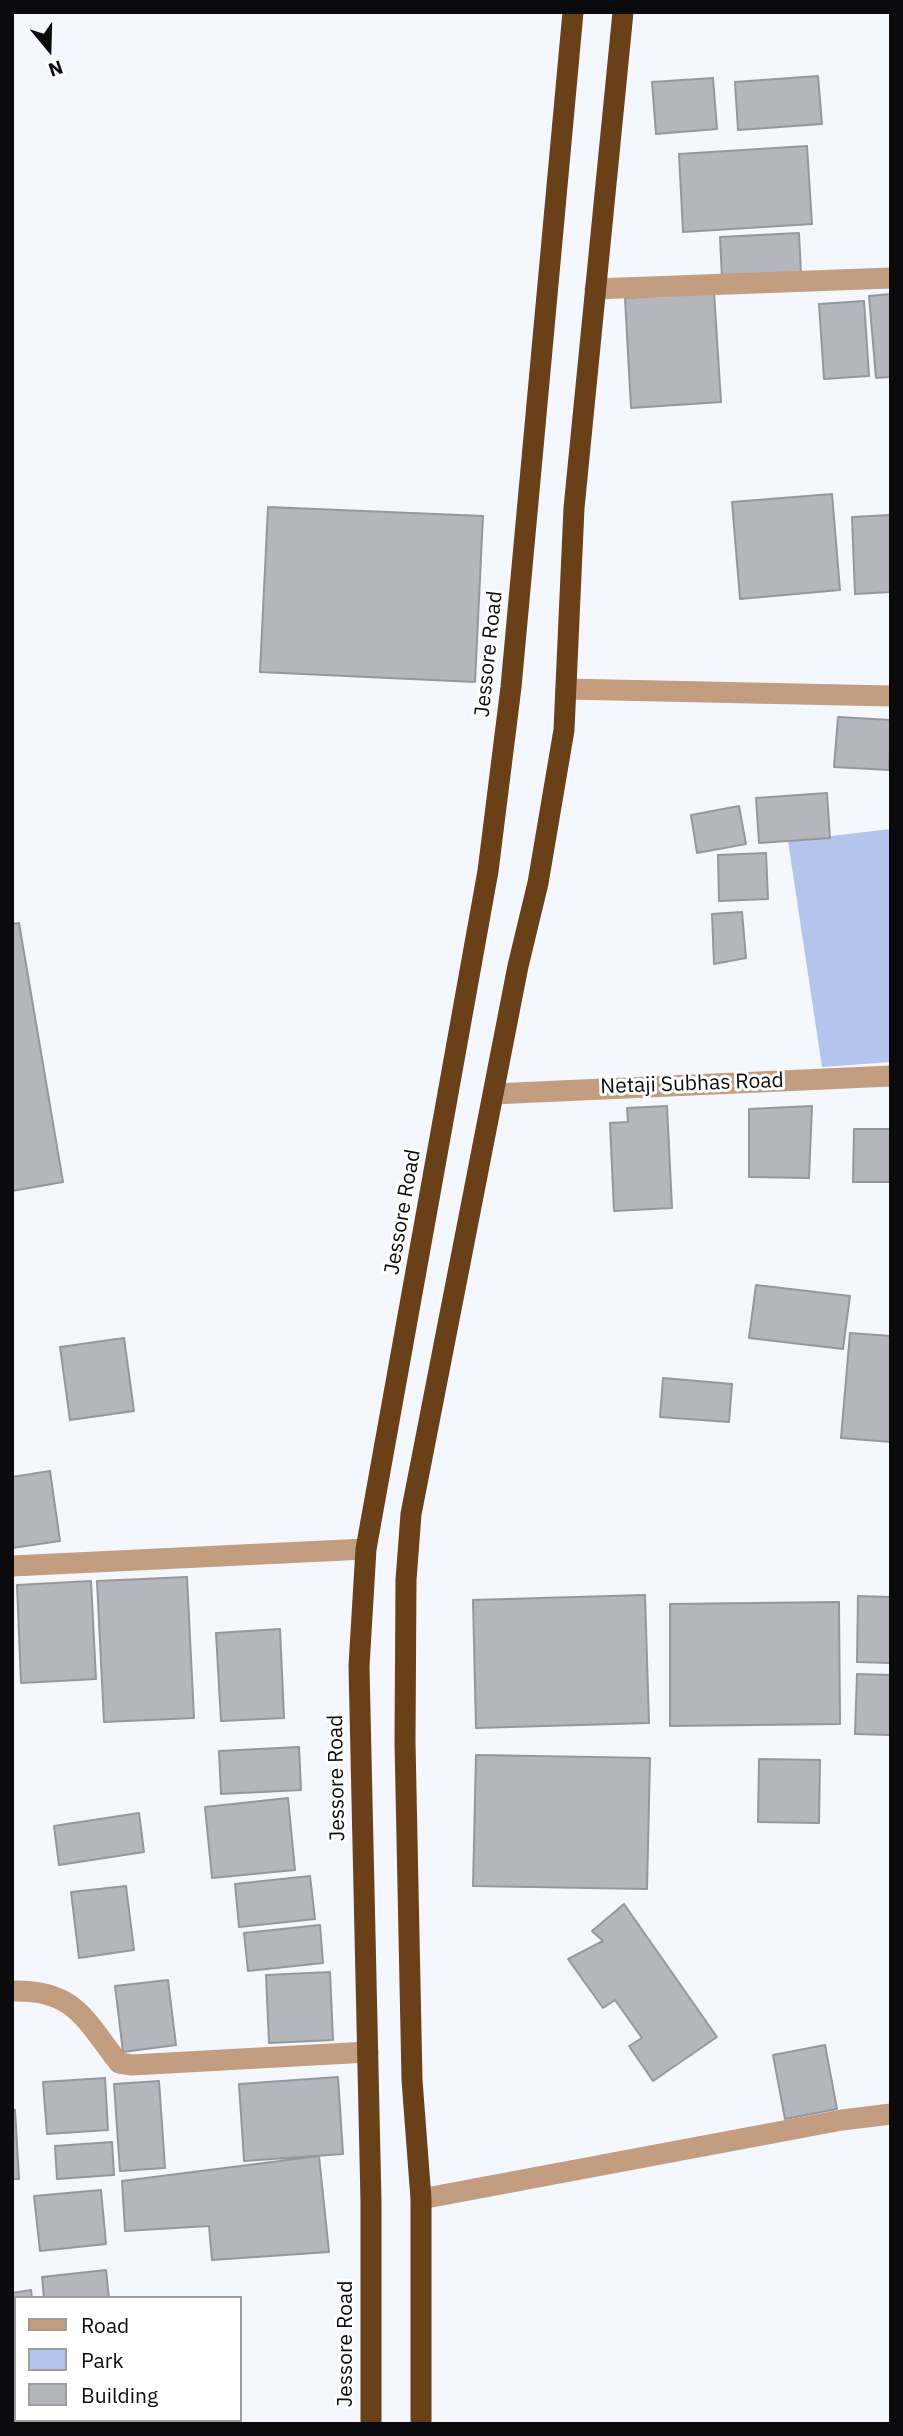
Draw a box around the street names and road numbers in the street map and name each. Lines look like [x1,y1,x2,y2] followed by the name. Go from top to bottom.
[470,590,508,718] street label: Jessore Road
[600,1068,784,1100] street label: Netaji Subhas Road
[380,1147,426,1277] street label: Jessore Road
[323,1714,351,1842] street label: Jessore Road
[333,2281,359,2407] street label: Jessore Road

